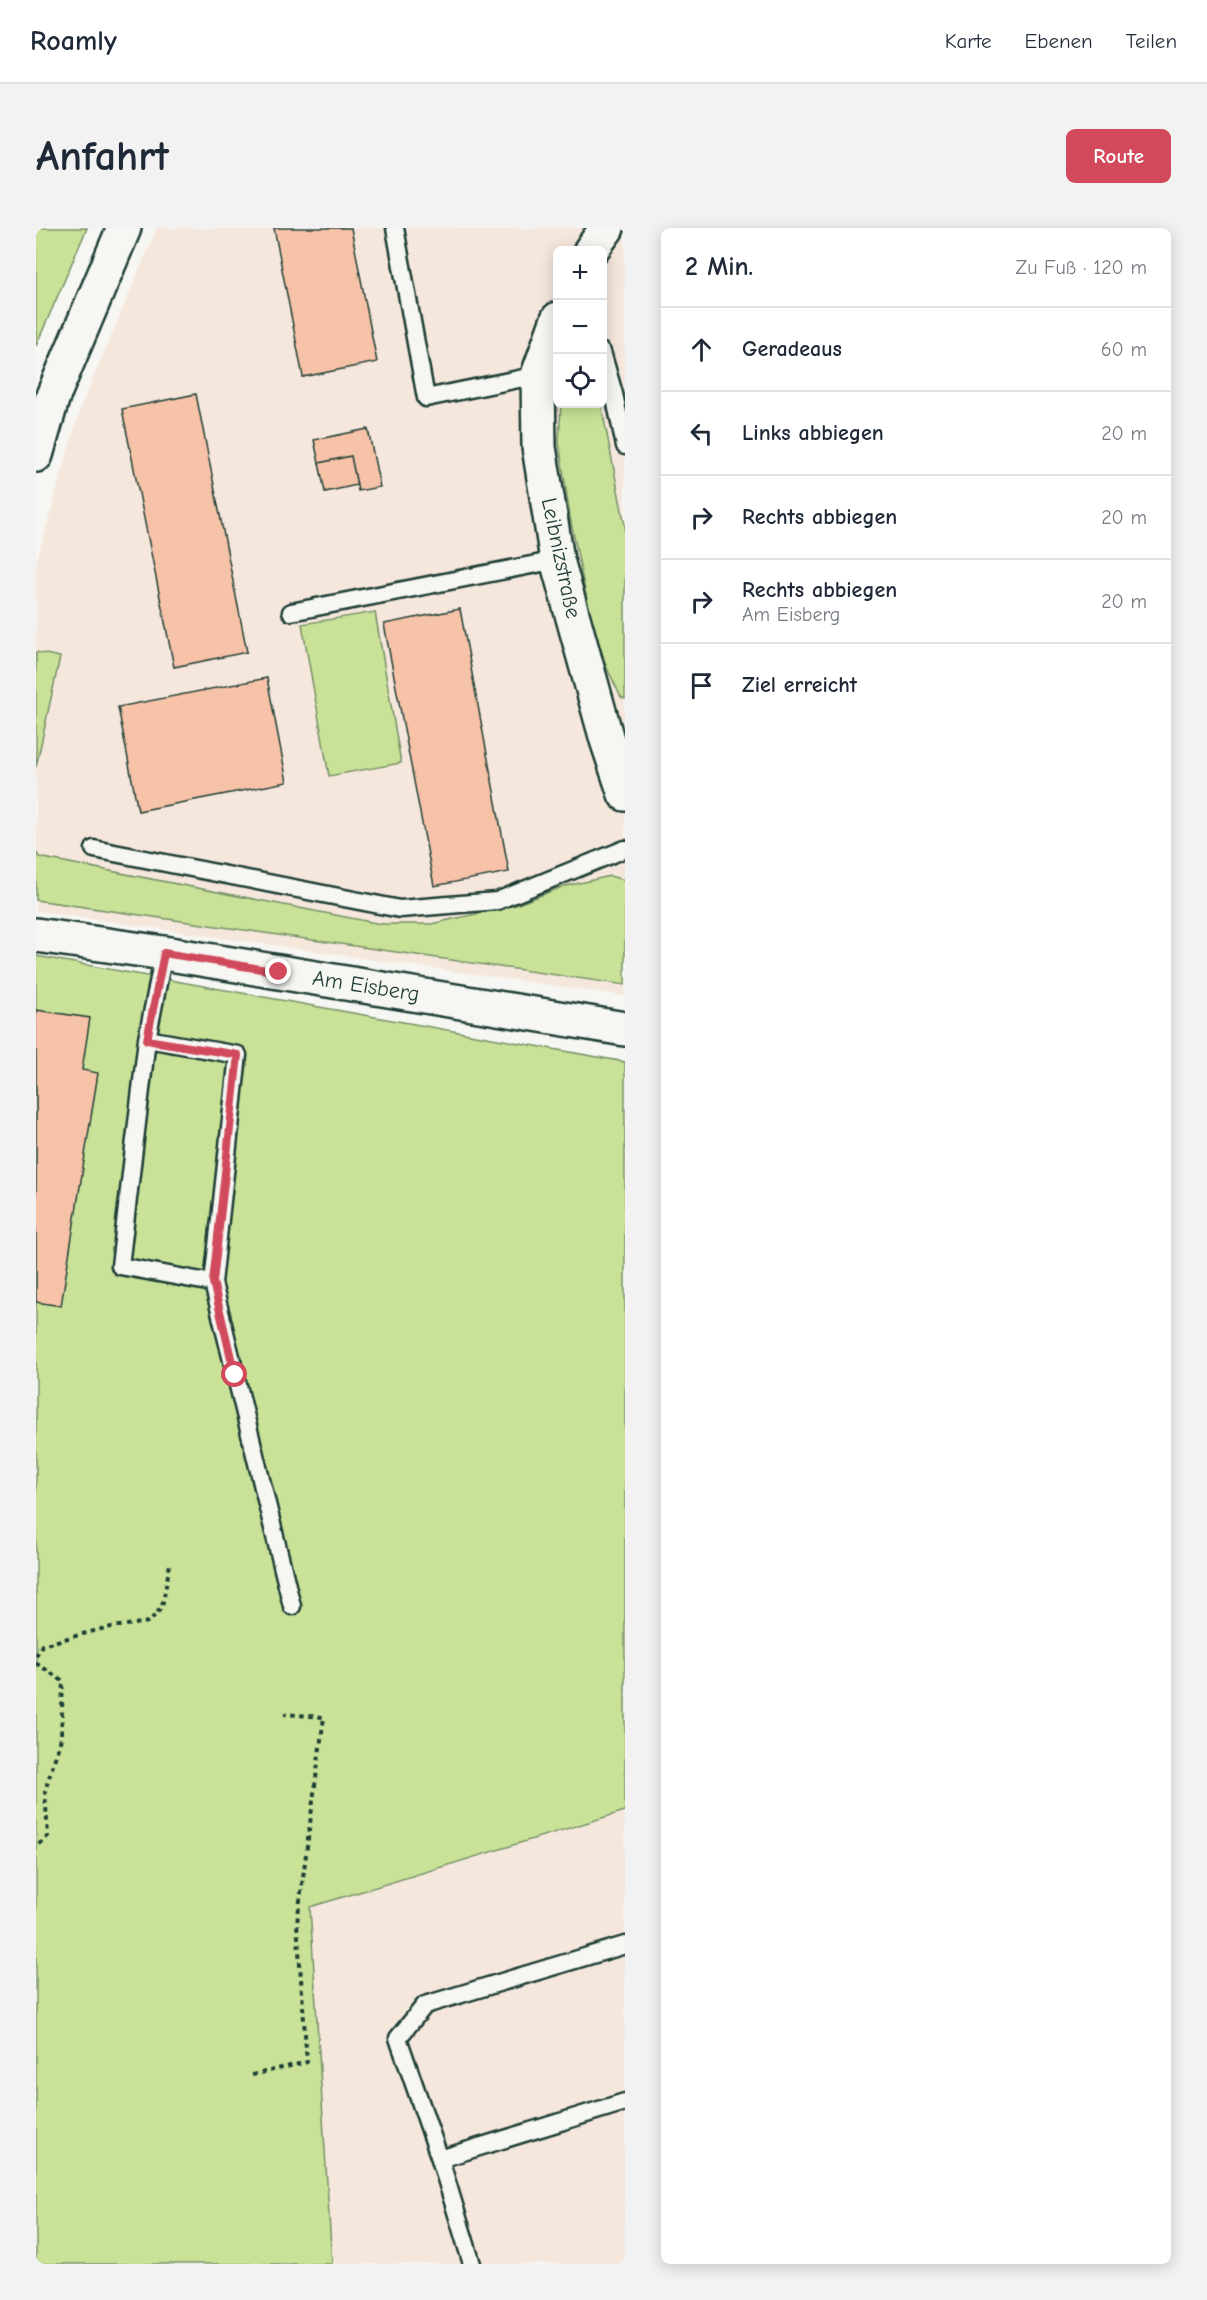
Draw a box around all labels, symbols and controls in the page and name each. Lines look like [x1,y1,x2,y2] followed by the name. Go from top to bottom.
[30,25,117,57] text: Roamly
[945,29,992,53] text: Karte
[1025,29,1093,53] text: Ebenen
[1126,29,1177,53] text: Teilen
[1066,129,1171,183] button: Route
[36,132,169,181] text: Anfahrt
[553,246,607,408] map controls
[553,246,607,300] button: +
[685,252,753,282] text: 2 Min.
[1016,256,1147,279] text: Zu Fuß · 120 m
[553,300,607,354] button: −
[685,333,718,366] icon: ahead
[742,336,842,362] text: Geradeaus
[1101,338,1147,361] text: 60 m
[553,354,607,408] button: locate
[685,417,718,450] icon: left
[742,420,884,446] text: Links abbiegen
[1101,422,1147,445] text: 20 m
[536,495,586,621] street label: Leibnizstraße
[685,501,718,534] icon: right
[742,504,897,530] text: Rechts abbiegen
[1101,506,1147,529] text: 20 m
[742,577,897,603] text: Rechts abbiegen
[685,585,718,618] icon: right
[1101,590,1147,613] text: 20 m
[742,603,840,626] text: Am Eisberg
[685,669,718,702] icon: arrive
[742,672,857,698] text: Ziel erreicht
[265,958,291,984] route end
[311,965,421,1007] street label: Am Eisberg
[221,1361,247,1387] route start

